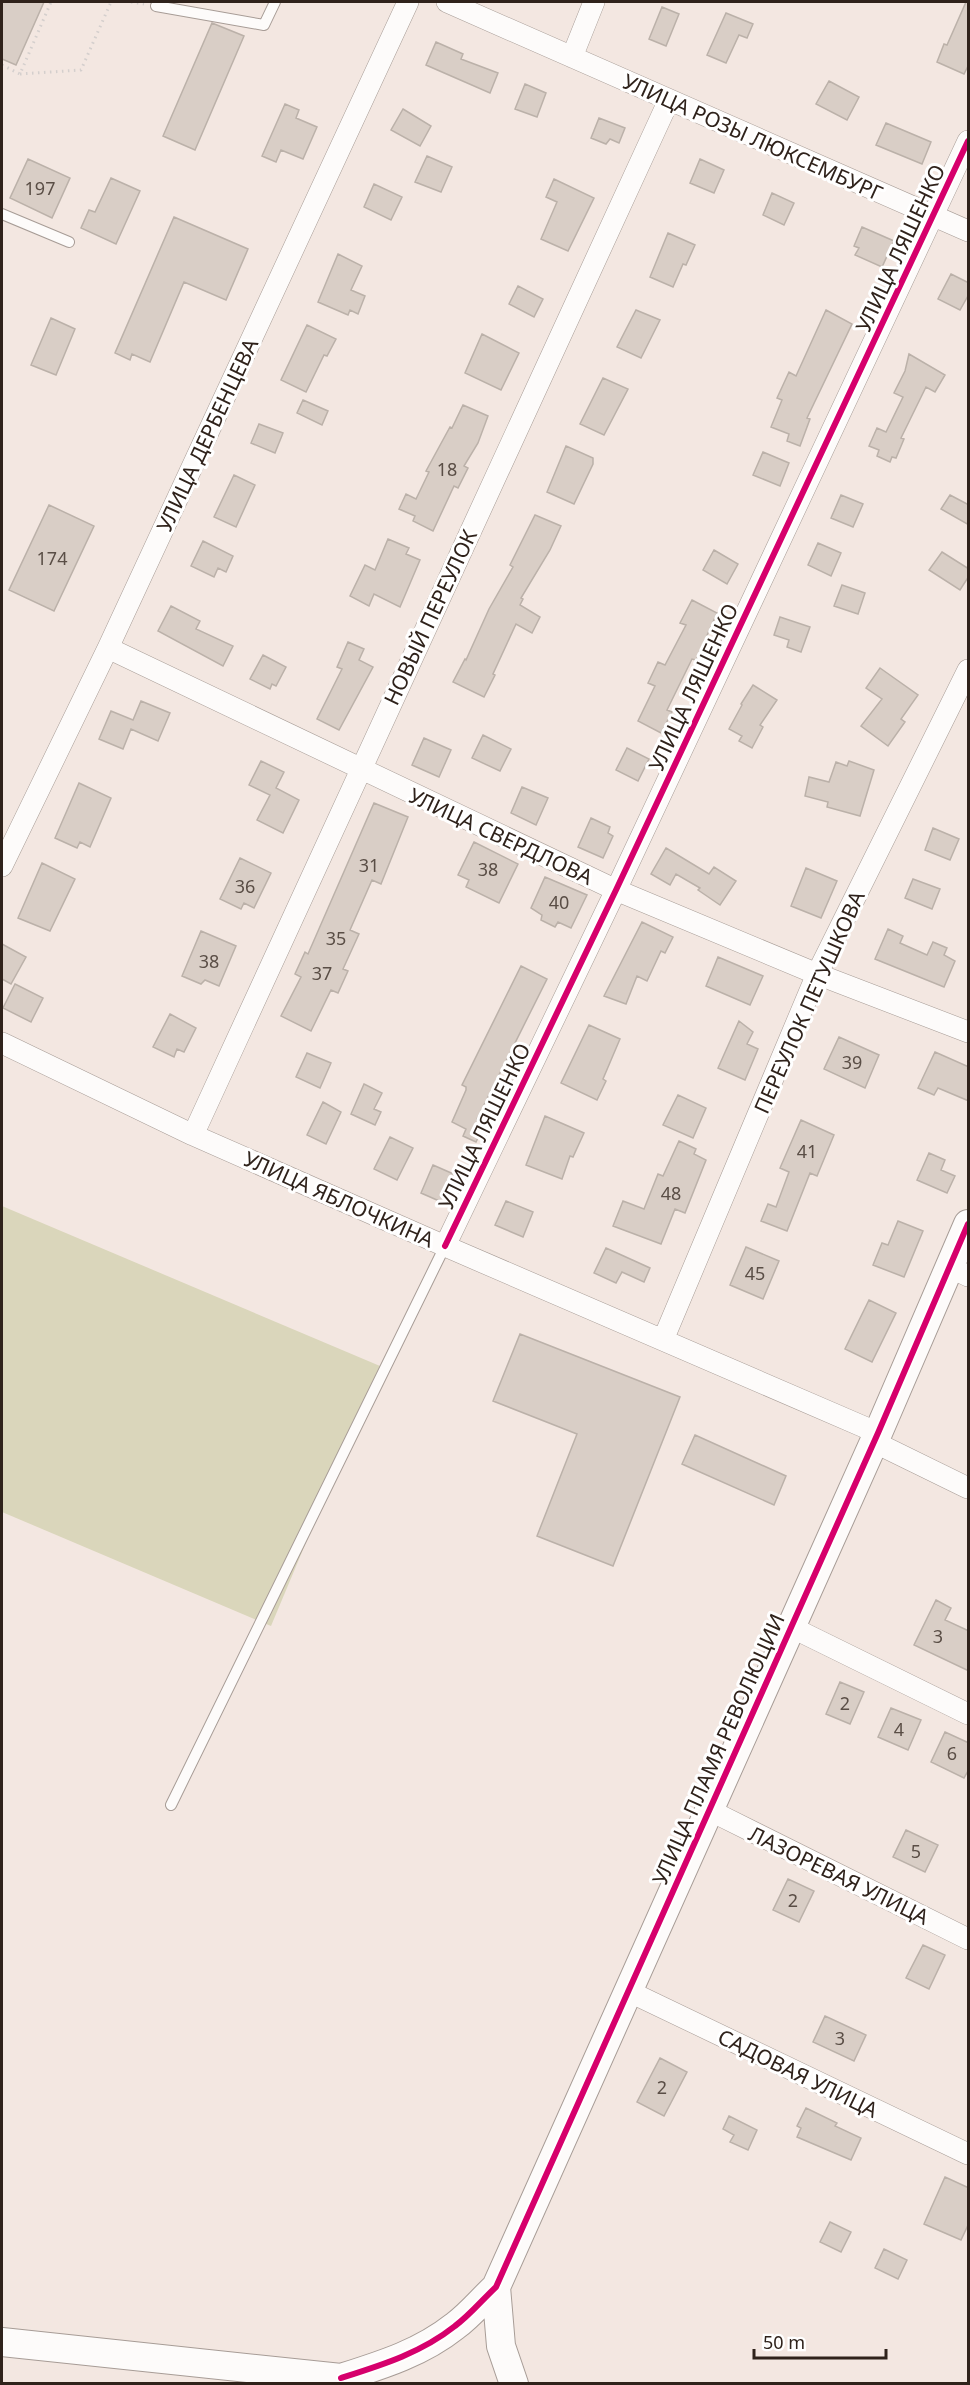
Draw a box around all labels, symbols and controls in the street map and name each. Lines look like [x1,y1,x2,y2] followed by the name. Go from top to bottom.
[619,67,888,207] street label: УЛИЦА РОЗЫ ЛЮКСЕМБУРГ
[849,160,951,336] street label: УЛИЦА ЛЯШЕНКО
[25,176,55,200] house number: 197
[150,333,264,536] street label: УЛИЦА ДЕРБЕНЦЕВА
[437,457,457,481] house number: 18
[377,525,483,709] street label: НОВЫЙ ПЕРЕУЛОК
[37,546,67,570] house number: 174
[642,599,744,775] street label: УЛИЦА ЛЯШЕНКО
[405,781,598,891] street label: УЛИЦА СВЕРДЛОВА
[359,853,379,877] house number: 31
[478,857,498,881] house number: 38
[235,874,255,898] house number: 36
[747,886,871,1118] street label: ПЕРЕУЛОК ПЕТУШКОВА
[549,890,569,914] house number: 40
[326,926,346,950] house number: 35
[199,949,219,973] house number: 38
[312,961,332,985] house number: 37
[432,1038,536,1214] street label: УЛИЦА ЛЯШЕНКО
[842,1050,862,1074] house number: 39
[797,1139,817,1163] house number: 41
[240,1145,439,1254] street label: УЛИЦА ЯБЛОЧКИНА
[661,1181,681,1205] house number: 48
[745,1261,765,1285] house number: 45
[645,1609,791,1889] street label: УЛИЦА ПЛАМЯ РЕВОЛЮЦИИ
[933,1624,943,1648] house number: 3
[840,1691,850,1715] house number: 2
[894,1717,904,1741] house number: 4
[947,1741,957,1765] house number: 6
[744,1819,934,1931] street label: ЛАЗОРЕВАЯ УЛИЦА
[911,1839,921,1863] house number: 5
[788,1888,798,1912] house number: 2
[713,2022,883,2124] street label: САДОВАЯ УЛИЦА
[835,2026,845,2050] house number: 3
[657,2075,667,2099] house number: 2
[754,2322,886,2360] scale bar
[763,2330,805,2354] text: 50 m

